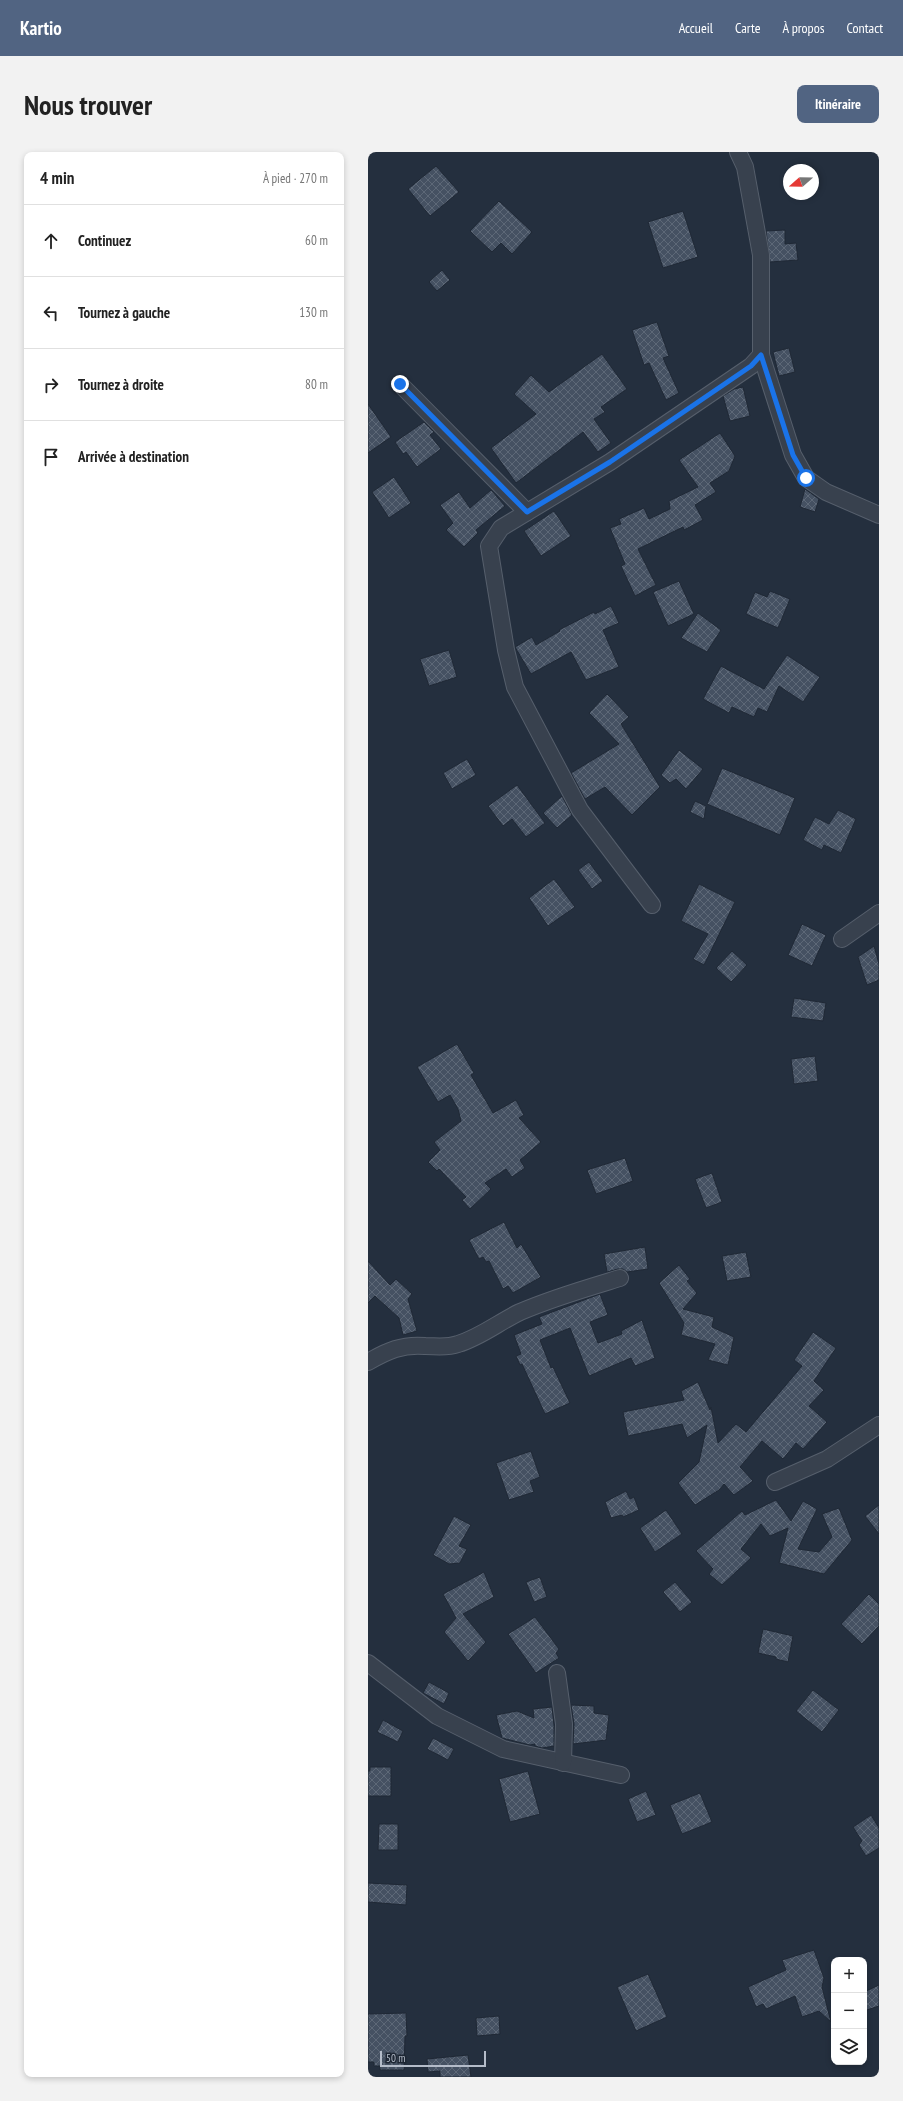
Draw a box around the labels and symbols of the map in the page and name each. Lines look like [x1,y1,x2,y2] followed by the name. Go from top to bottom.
[783,164,819,200] north arrow
[391,375,409,393] route end
[797,469,815,487] route start
[380,2049,486,2068] scale bar

